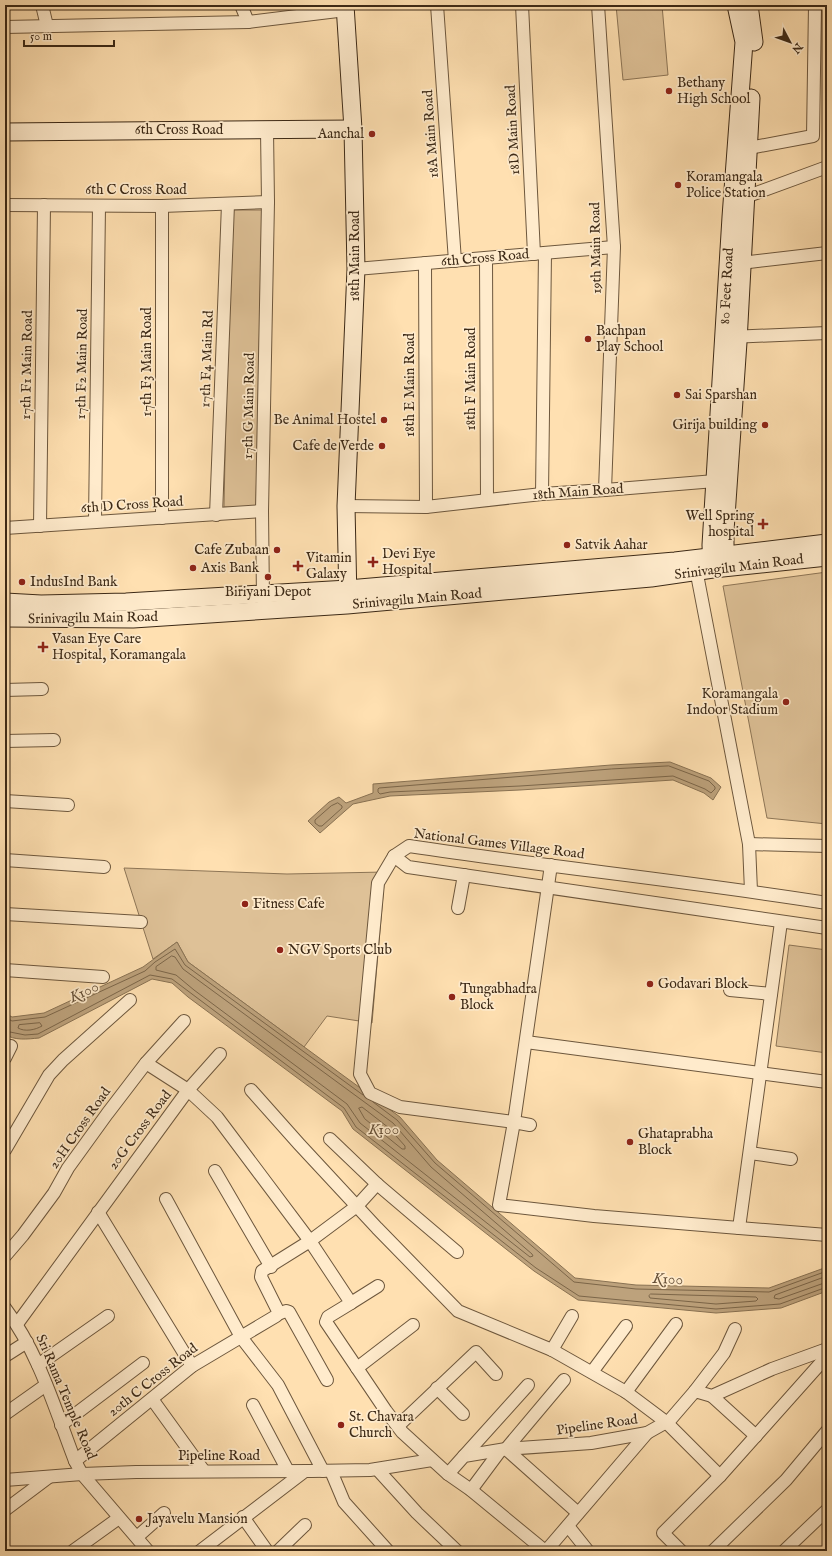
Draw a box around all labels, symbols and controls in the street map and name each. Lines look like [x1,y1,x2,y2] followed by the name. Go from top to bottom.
[24,22,114,48] scale bar
[770,22,810,62] north arrow
[30,29,52,44] text: 50 m
[788,39,806,56] text: N
[677,74,750,108] place label: Bethany High School
[502,84,524,175] street label: 18D Main Road
[664,86,674,96] marker: Bethany High School
[419,89,443,179] street label: 18A Main Road
[135,121,224,139] street label: 6th Cross Road
[317,125,364,143] place label: Aanchal
[367,129,377,139] marker: Aanchal
[686,168,766,202] place label: Koramangala Police Station
[673,180,683,190] marker: Koramangala Police Station
[85,181,187,199] street label: 6th C Cross Road
[586,201,606,294] street label: 19th Main Road
[346,210,364,302] street label: 18th Main Road
[440,245,530,271] street label: 6th Cross Road
[716,247,738,325] street label: 80 Feet Road
[138,307,156,417] street label: 17th F3 Main Road
[72,308,92,420] street label: 17th F2 Main Road
[196,309,218,408] street label: 17th F4 Main Rd
[17,310,37,420] street label: 17th F1 Main Road
[596,322,663,356] place label: Bachpan Play School
[462,327,480,431] street label: 18th F Main Road
[401,333,419,437] street label: 18th E Main Road
[583,334,593,344] marker: Bachpan Play School
[239,352,259,459] street label: 17th G Main Road
[685,386,757,404] place label: Sai Sparshan
[672,390,682,400] marker: Sai Sparshan
[274,411,376,429] place label: Be Animal Hostel
[379,415,389,425] marker: Be Animal Hostel
[672,416,757,434] place label: Girija building
[760,420,770,430] marker: Girija building
[293,437,375,455] place label: Cafe de Verde
[377,441,387,451] marker: Cafe de Verde
[532,480,625,504] street label: 18th Main Road
[80,492,184,518] street label: 6th D Cross Road
[686,507,754,541] place label: Well Spring hospital
[757,518,769,530] marker: Well Spring hospital
[575,536,648,554] place label: Satvik Aahar
[562,540,572,550] marker: Satvik Aahar
[194,541,270,559] place label: Cafe Zubaan
[272,545,282,555] marker: Cafe Zubaan
[382,545,436,579] place label: Devi Eye Hospital
[305,549,352,583] place label: Vitamin Galaxy
[673,550,805,584] street label: Srinivagilu Main Road
[367,556,379,568] marker: Devi Eye Hospital
[200,559,260,577] place label: Axis Bank
[293,561,303,571] marker: Vitamin Galaxy
[188,563,198,573] marker: Axis Bank
[263,572,273,582] marker: Biriyani Depot
[30,573,118,591] place label: IndusInd Bank
[17,577,27,587] marker: IndusInd Bank
[225,583,311,601] place label: Biriyani Depot
[351,584,483,614] street label: Srinivagilu Main Road
[28,608,159,628] street label: Srinivagilu Main Road
[51,630,187,664] place label: Vasan Eye Care Hospital, Koramangala
[37,641,49,653] marker: Vasan Eye Care Hospital, Koramangala
[687,685,779,719] place label: Koramangala Indoor Stadium
[781,697,791,707] marker: Koramangala Indoor Stadium
[413,825,586,863] street label: National Games Village Road
[253,895,325,913] place label: Fitness Cafe
[240,899,250,909] marker: Fitness Cafe
[288,941,392,959] place label: NGV Sports Club
[275,945,285,955] marker: NGV Sports Club
[658,975,749,993] place label: Godavari Block
[65,977,102,1008] water label: K100
[645,979,655,989] marker: Godavari Block
[460,980,538,1014] place label: Tungabhadra Block
[447,992,457,1002] marker: Tungabhadra Block
[45,1083,115,1172] street label: 20H Cross Road
[104,1086,176,1173] street label: 20G Cross Road
[368,1120,399,1139] water label: K100
[638,1125,714,1159] place label: Ghataprabha Block
[625,1137,635,1147] marker: Ghataprabha Block
[651,1269,684,1289] water label: K100
[31,1332,101,1463] street label: Sri Rama Temple Road
[105,1339,202,1421] street label: 20th C Cross Road
[349,1408,415,1442] place label: St. Chavara Church
[555,1410,639,1440] street label: Pipeline Road
[336,1420,346,1430] marker: St. Chavara Church
[178,1447,261,1465] street label: Pipeline Road
[145,1510,248,1528] place label: Jayavelu Mansion
[134,1514,144,1524] marker: Jayavelu Mansion

